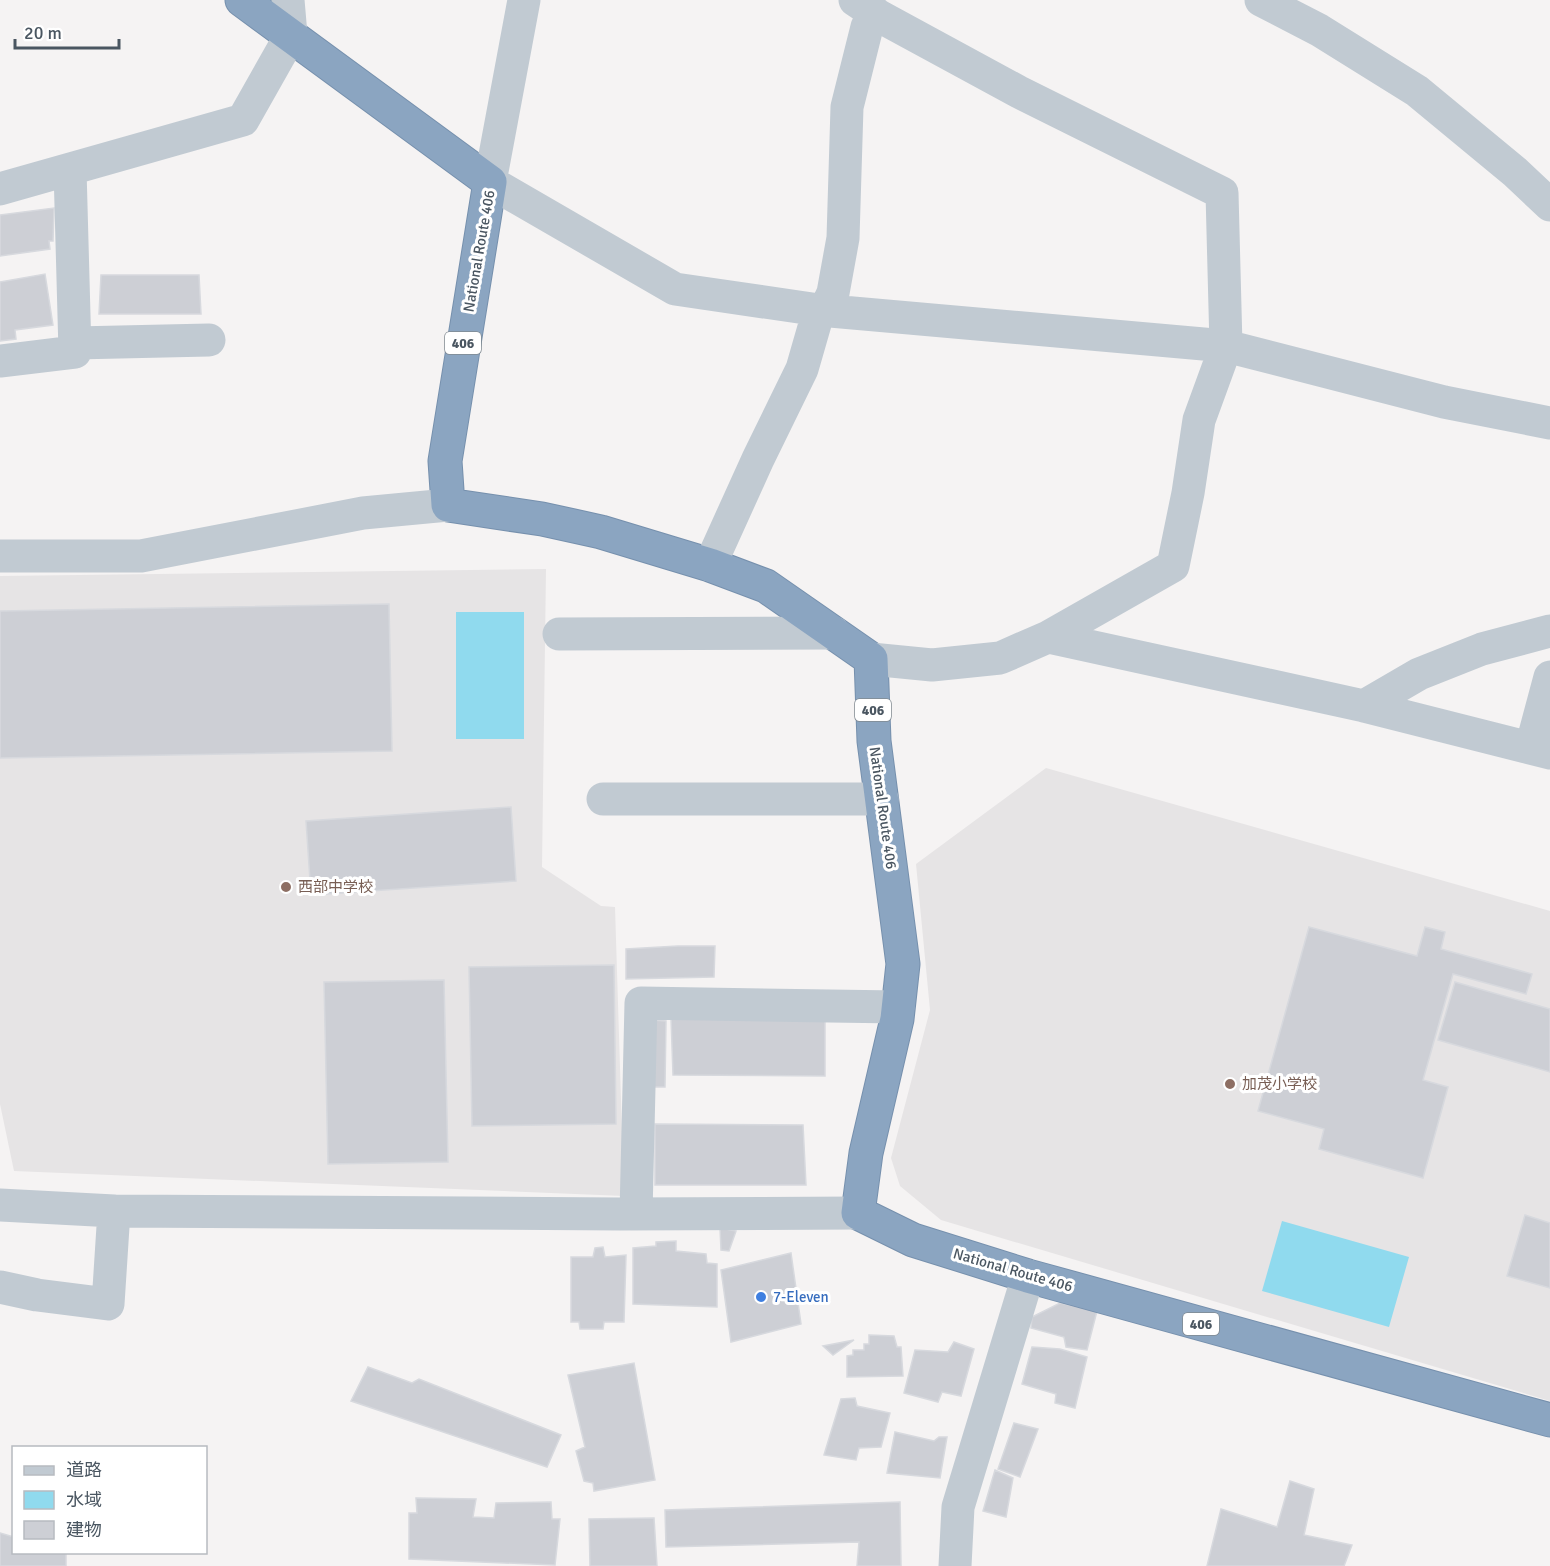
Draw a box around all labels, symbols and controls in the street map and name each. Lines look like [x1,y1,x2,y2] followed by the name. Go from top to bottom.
[15,12,118,50] scale bar
[24,22,62,44] text: 20 m
[459,189,499,313] street label: National Route 406
[445,332,481,354] road number: 406
[855,699,891,721] road number: 406
[866,746,900,870] street label: National Route 406
[298,878,373,896] place label: 西部中学校
[279,880,293,894] marker: 西部中学校
[1242,1075,1317,1093] place label: 加茂小学校
[1223,1077,1237,1091] marker: 加茂小学校
[951,1244,1075,1296] street label: National Route 406
[773,1288,829,1306] place label: 7-Eleven
[754,1290,768,1304] marker: 7-Eleven
[1183,1313,1219,1335] road number: 406
[12,1446,207,1554] legend
[66,1459,102,1481] text: 道路
[66,1489,102,1511] text: 水域
[66,1519,102,1541] text: 建物

